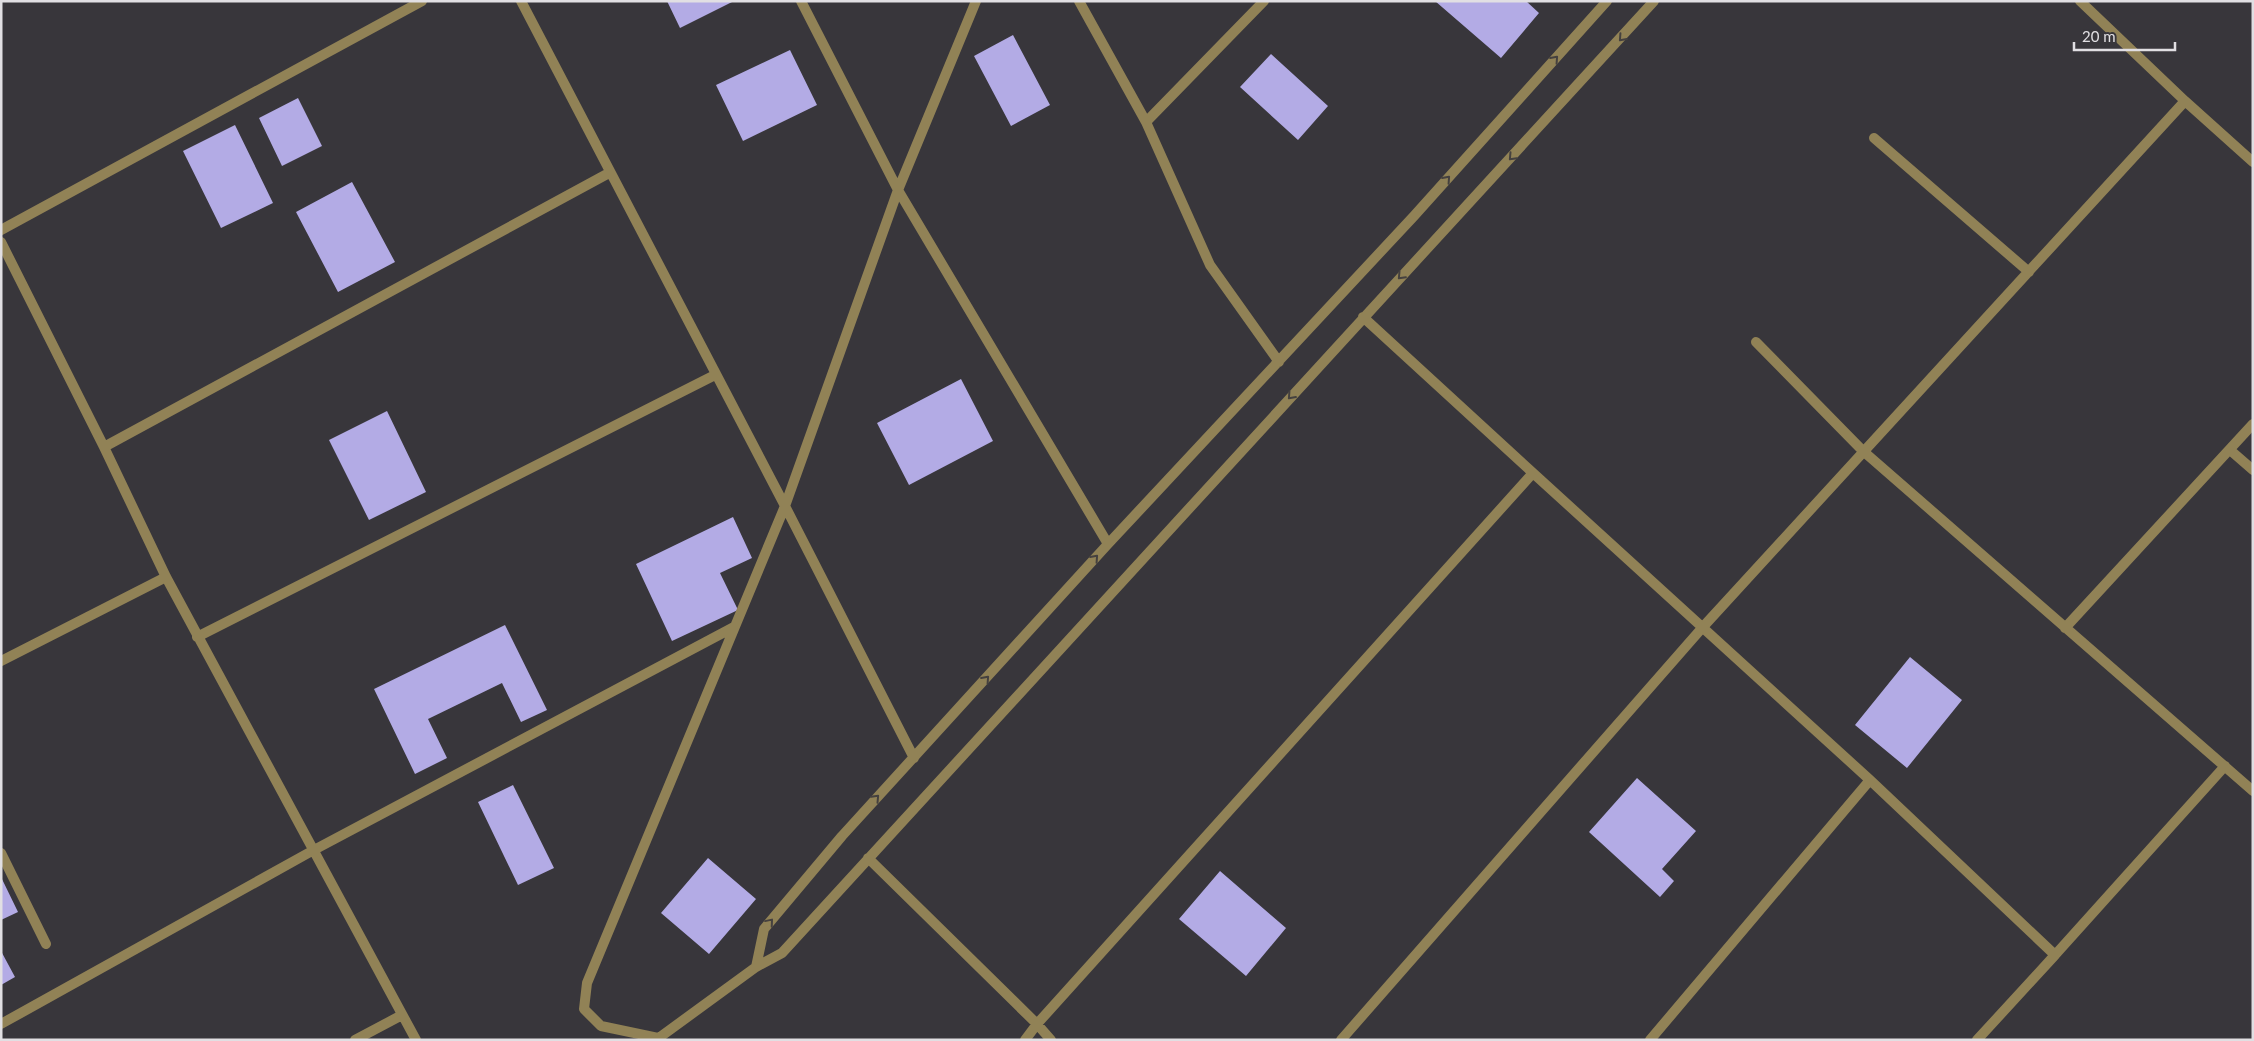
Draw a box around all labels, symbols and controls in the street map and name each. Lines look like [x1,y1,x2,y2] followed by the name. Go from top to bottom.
[2074,20,2175,52] scale bar
[2082,27,2116,45] text: 20 m
[1619,32,1628,41] one-way arrow
[1550,55,1559,64] one-way arrow
[1509,151,1518,160] one-way arrow
[1441,176,1450,185] one-way arrow
[1398,270,1407,279] one-way arrow
[1288,390,1297,399] one-way arrow
[1089,555,1098,564] one-way arrow
[980,675,989,684] one-way arrow
[870,795,879,804] one-way arrow
[765,918,774,927] one-way arrow

